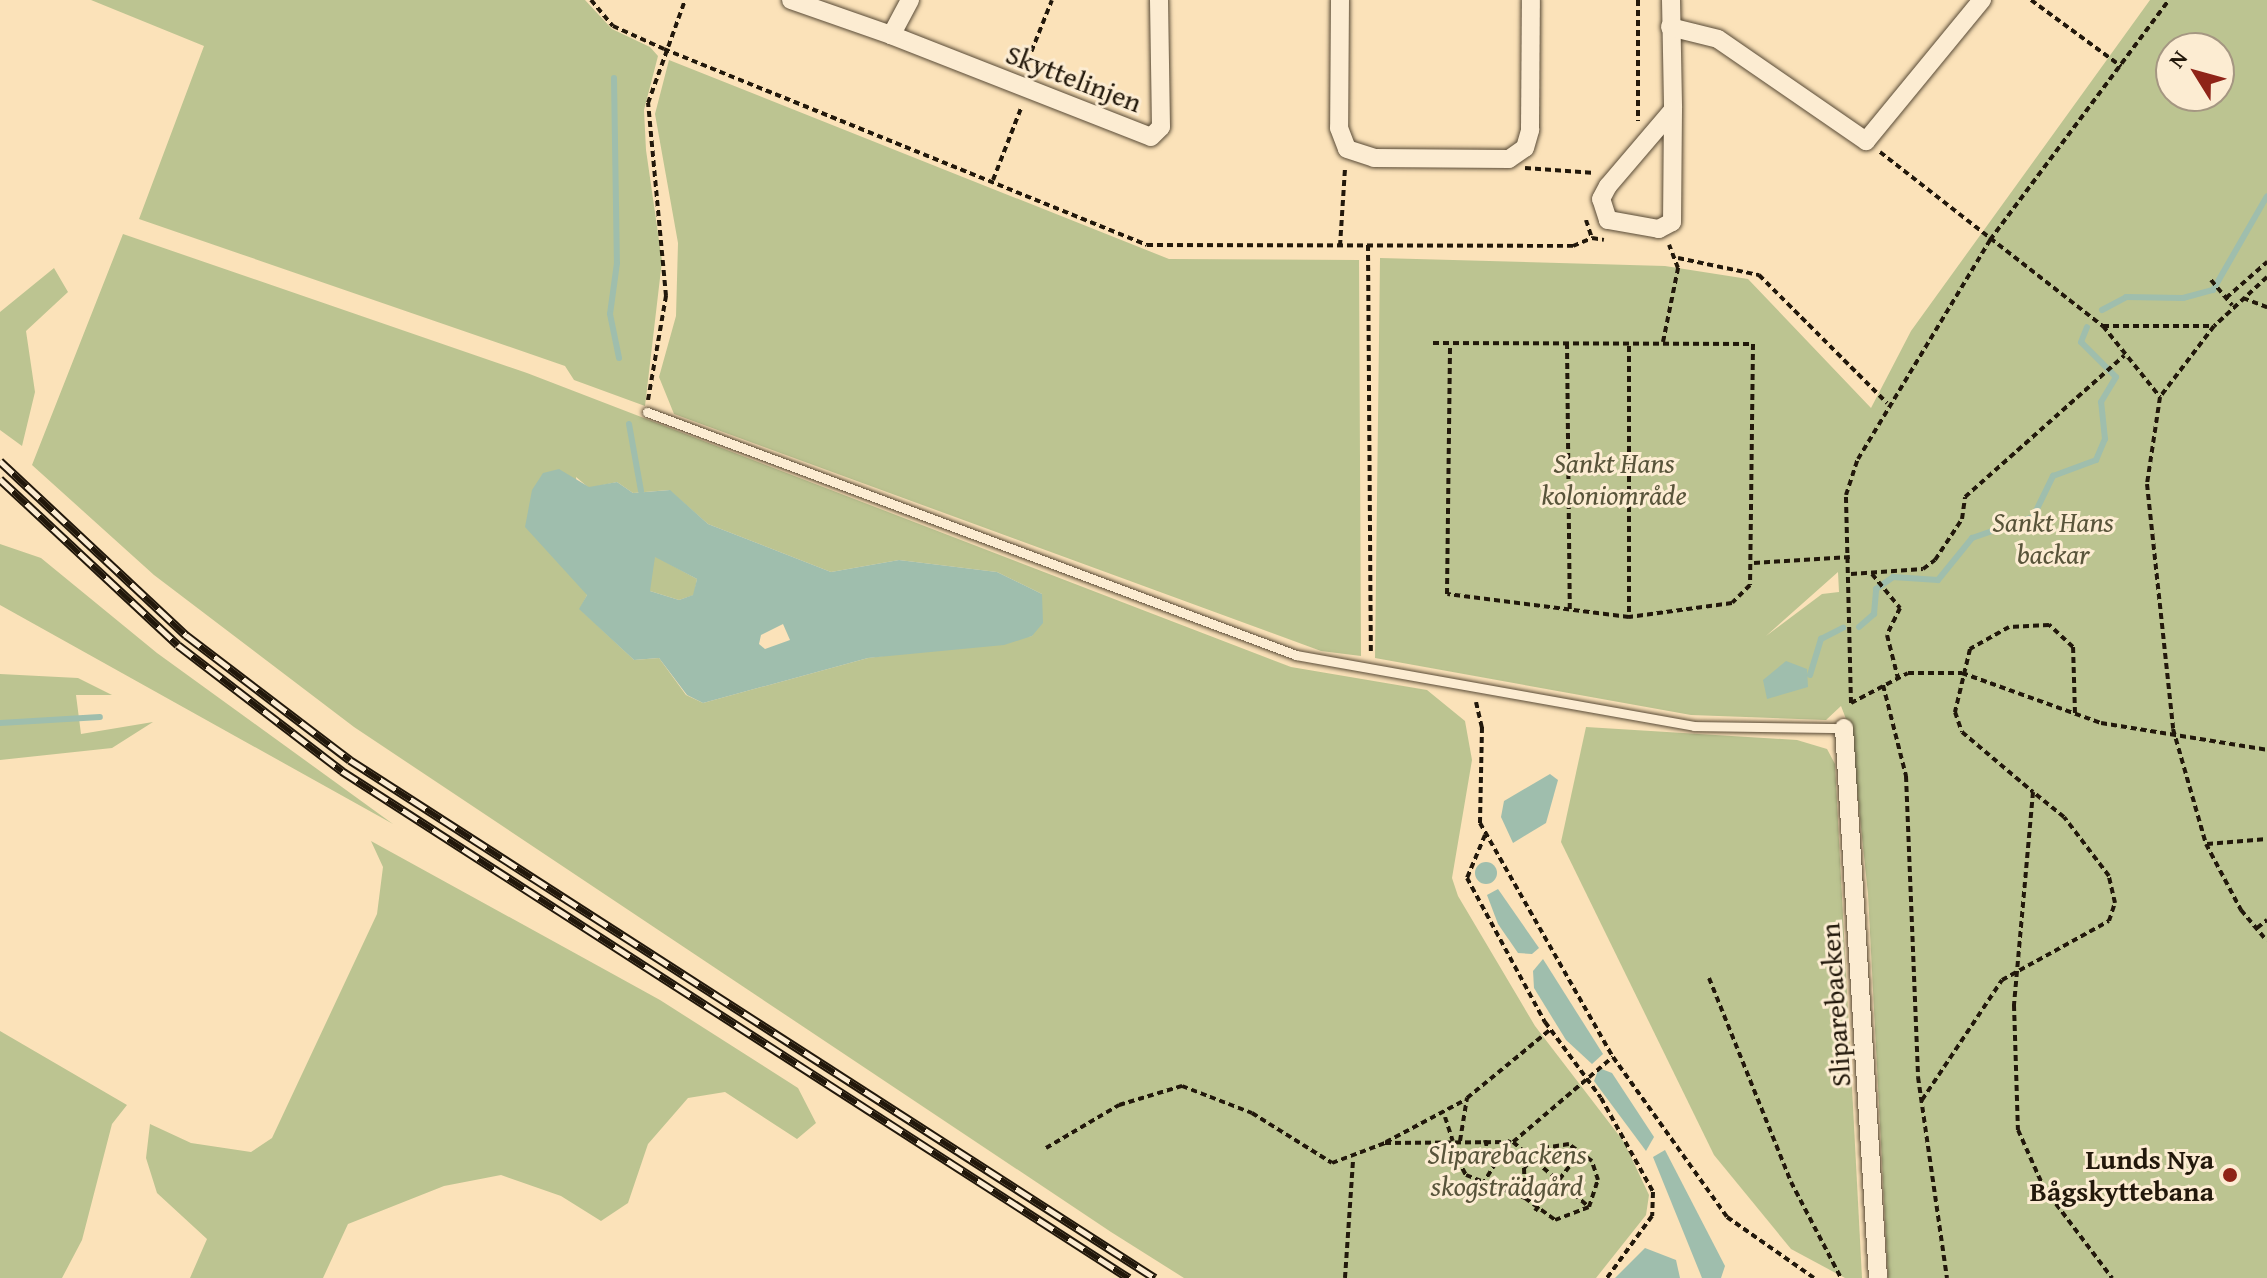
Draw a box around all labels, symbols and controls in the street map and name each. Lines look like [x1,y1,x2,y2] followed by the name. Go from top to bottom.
[2155,32,2235,112] north arrow
[1001,37,1147,119] street label: Skyttelinjen
[2160,43,2195,74] text: N
[1541,446,1687,512] park label: Sankt Hans koloniområde
[1992,505,2114,571] park label: Sankt Hans backar
[1813,922,1857,1088] street label: Sliparebacken
[1427,1137,1587,1203] park label: Sliparebackens skogsträdgård
[2030,1142,2214,1208] place label: Lunds Nya Bågskyttebana
[2221,1166,2239,1184] marker: Lunds Nya Bågskyttebana

